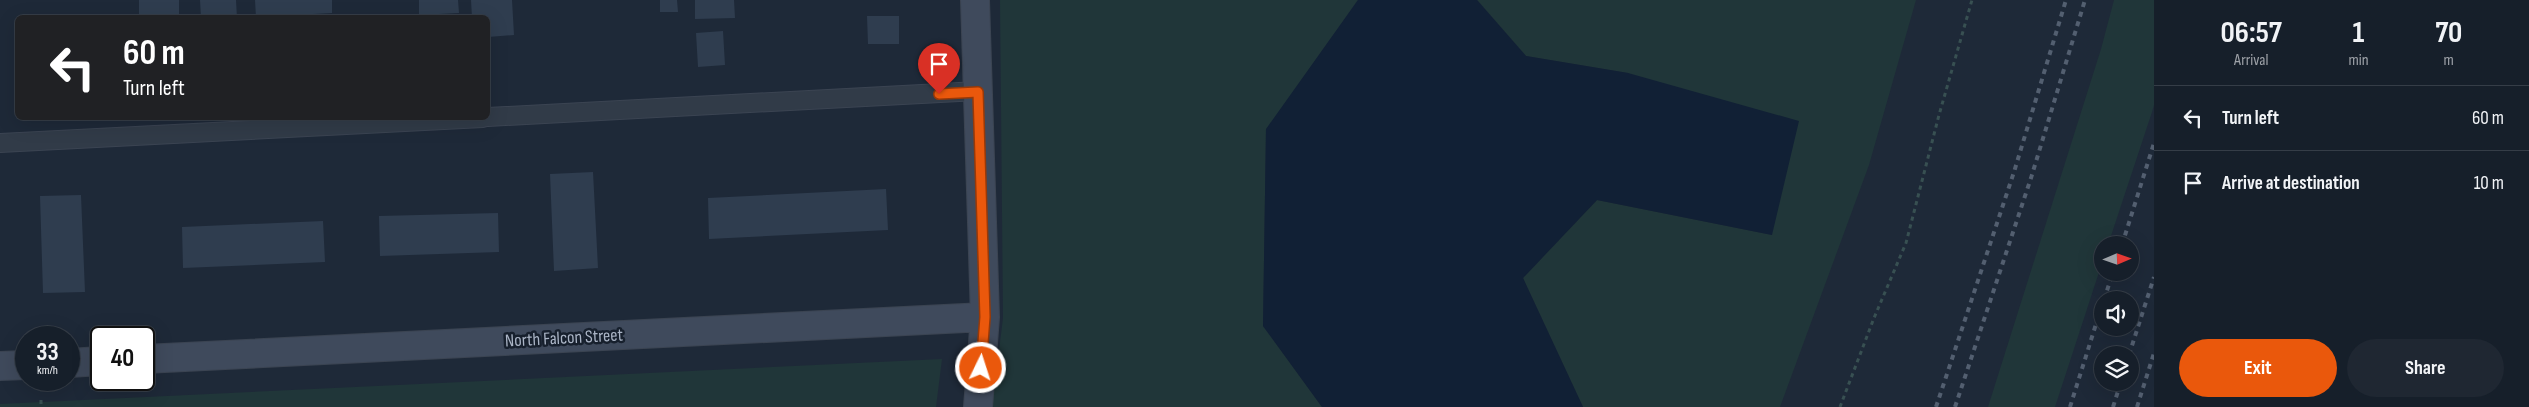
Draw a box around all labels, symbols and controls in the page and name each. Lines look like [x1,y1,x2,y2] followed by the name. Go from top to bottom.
[2221,15,2282,51] text: 06:57
[2353,15,2364,51] text: 1
[2435,15,2462,51] text: 70
[123,32,185,75] text: 60 m
[40,35,105,100] icon: left
[918,43,960,94] pin
[925,50,953,78] icon: arrive
[2234,51,2268,70] text: Arrival
[2348,51,2369,70] text: min
[2444,51,2454,70] text: m
[123,75,185,102] text: Turn left
[2179,104,2207,132] icon: left
[2222,107,2279,130] text: Turn left
[2472,107,2504,130] text: 60 m
[2179,169,2207,197] icon: arrive
[2222,172,2360,195] text: Arrive at destination
[2474,172,2504,195] text: 10 m
[2094,236,2139,281] north arrow
[2094,236,2139,391] map controls
[2094,291,2139,336] button: sound
[505,324,624,352] street label: North Falcon Street
[90,326,155,391] speed limit sign: 40
[36,337,59,368] text: 33
[2179,339,2337,397] button: Exit
[2347,339,2504,397] button: Share
[954,341,1006,393] position arrow
[2094,346,2139,391] button: layers
[37,363,58,378] text: km/h

